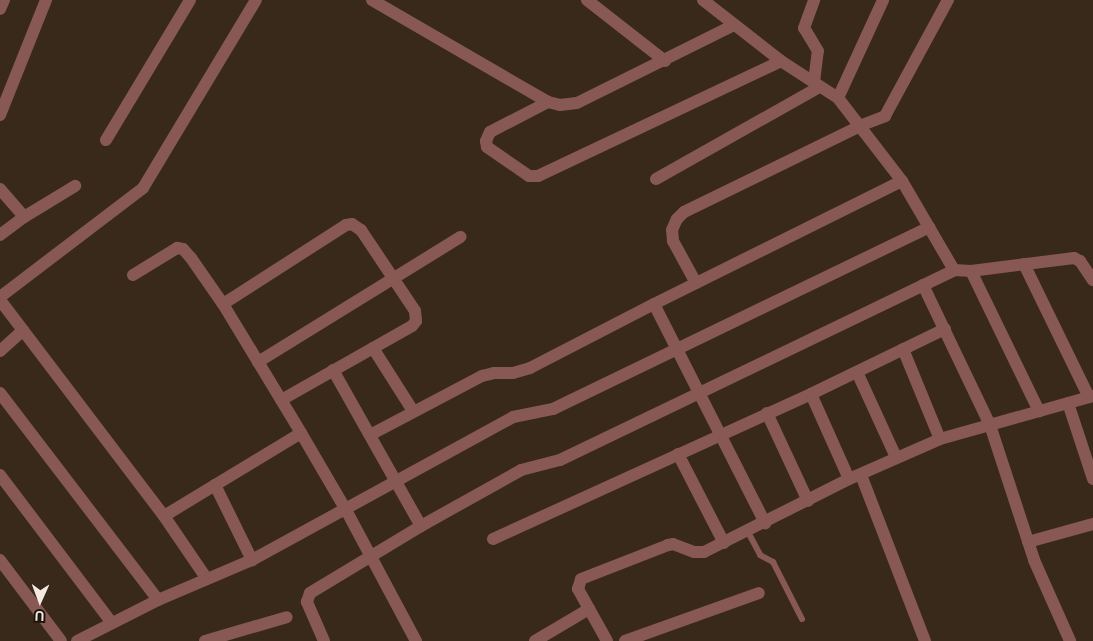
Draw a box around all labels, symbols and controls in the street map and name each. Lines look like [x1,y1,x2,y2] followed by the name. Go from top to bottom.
[15,576,65,626] north arrow
[34,607,45,625] text: U

